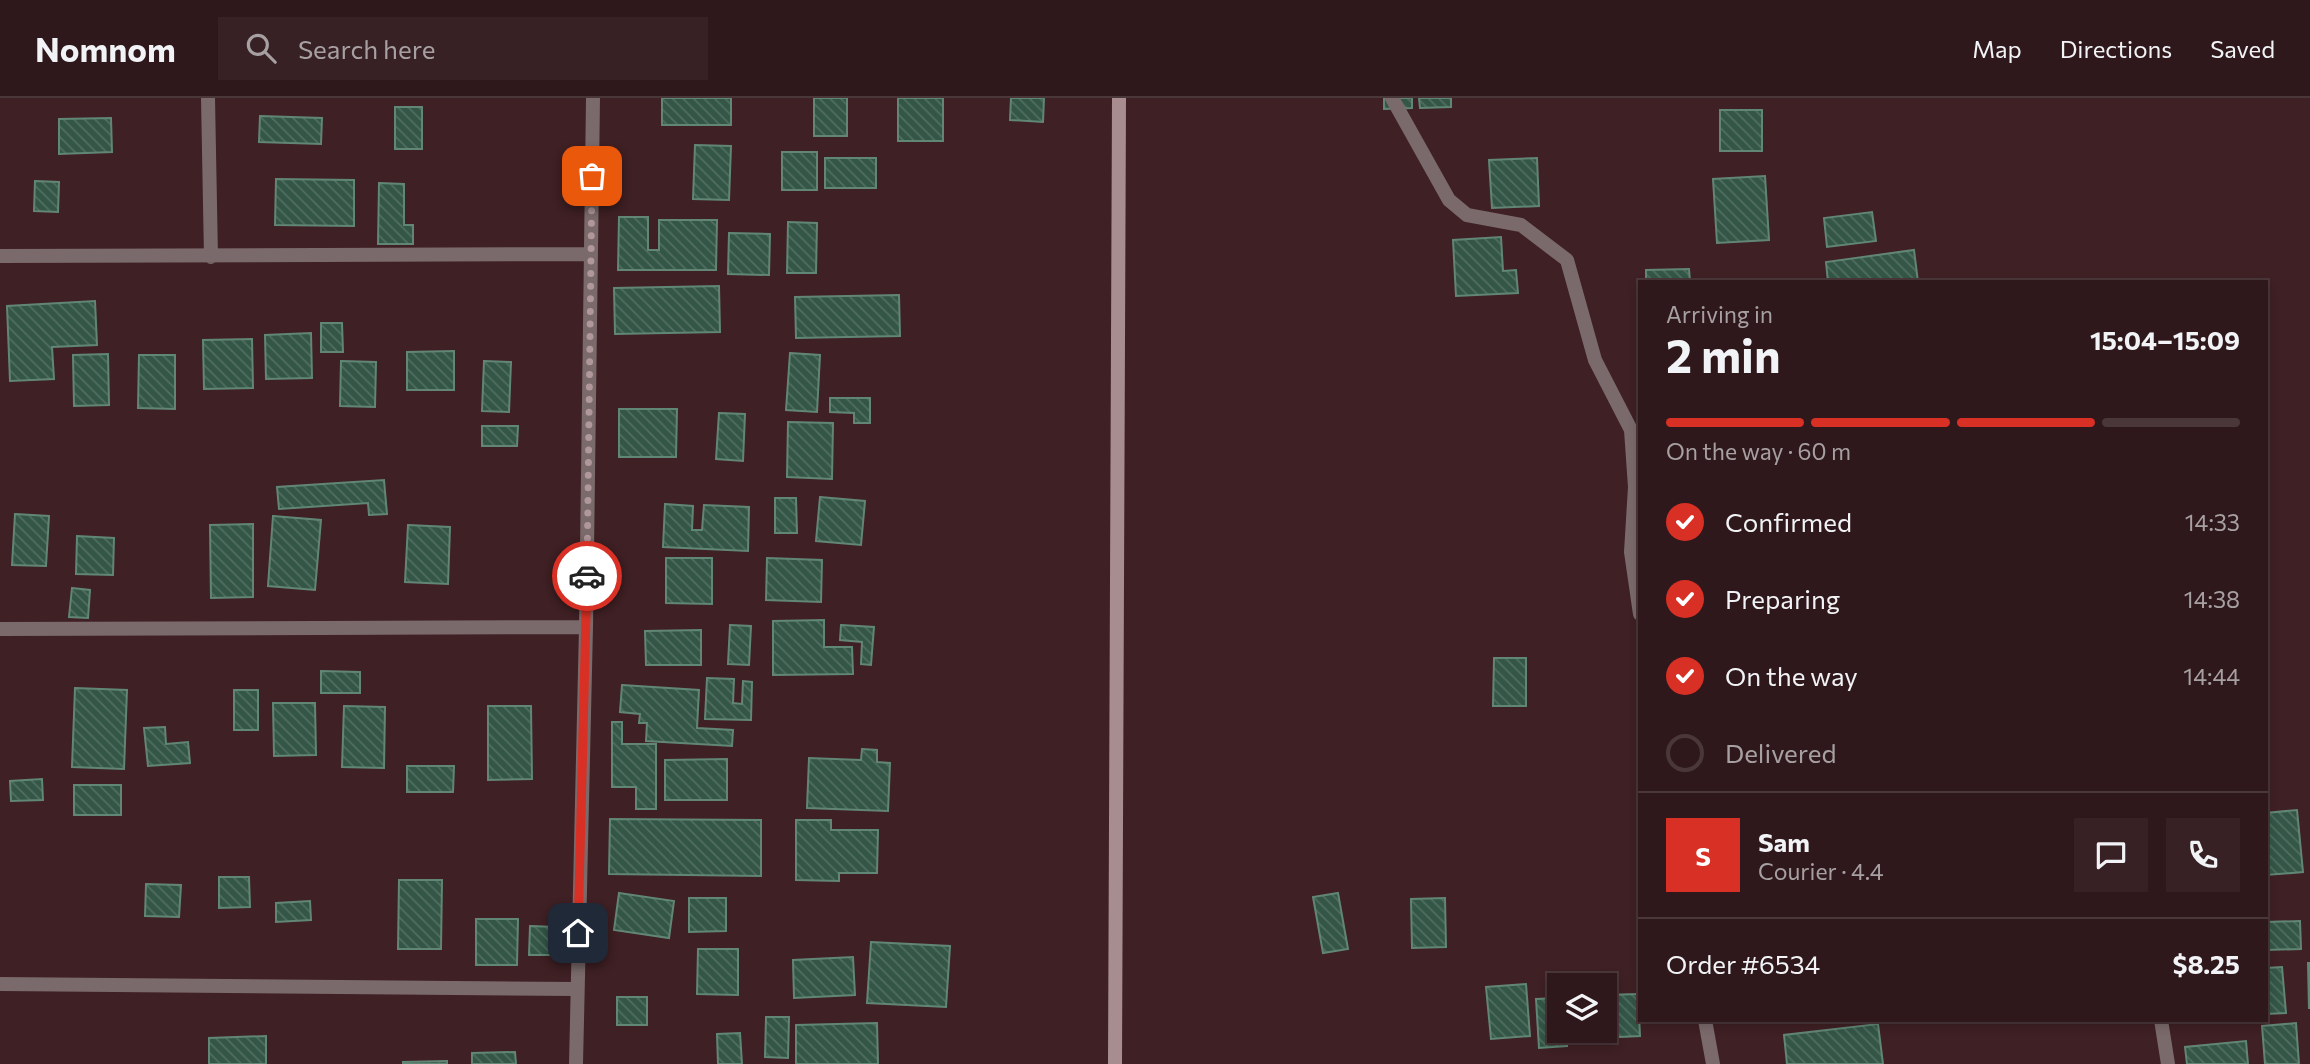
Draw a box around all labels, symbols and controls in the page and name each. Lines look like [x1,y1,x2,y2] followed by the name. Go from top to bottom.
[218,17,708,80] search box
[35,28,176,69] text: Nomnom
[242,29,280,67] icon: search
[298,33,435,64] text: Search here
[1972,34,2022,63] text: Map
[2060,34,2172,63] text: Directions
[2210,34,2275,63] text: Saved
[562,146,622,206] pin
[573,157,611,195] icon: bag
[1666,300,1773,328] text: Arriving in
[2090,324,2240,355] text: 15:04–15:09
[1666,326,1781,382] text: 2 min
[1666,437,1851,465] text: On the way · 60 m
[1666,503,1704,541] icon: check
[1725,506,1852,537] text: Confirmed
[2185,508,2240,536] text: 14:33
[552,541,622,611] courier
[568,557,606,595] icon: car
[1666,580,1704,618] icon: check
[1725,583,1840,614] text: Preparing
[2184,585,2240,613] text: 14:38
[1666,657,1704,695] icon: check
[1725,660,1858,691] text: On the way
[2183,662,2240,690] text: 14:44
[1725,737,1836,768] text: Delivered
[2074,818,2148,892] button: chat
[2166,818,2240,892] button: phone
[1758,826,1810,857] text: Sam
[1695,840,1711,871] text: S
[1758,857,1884,885] text: Courier · 4.4
[548,903,608,963] pin
[559,914,597,952] icon: home
[1666,948,1820,979] text: Order #6534
[2173,948,2240,979] text: $8.25
[1547,973,1617,1043] map controls
[1547,973,1617,1043] button: layers

